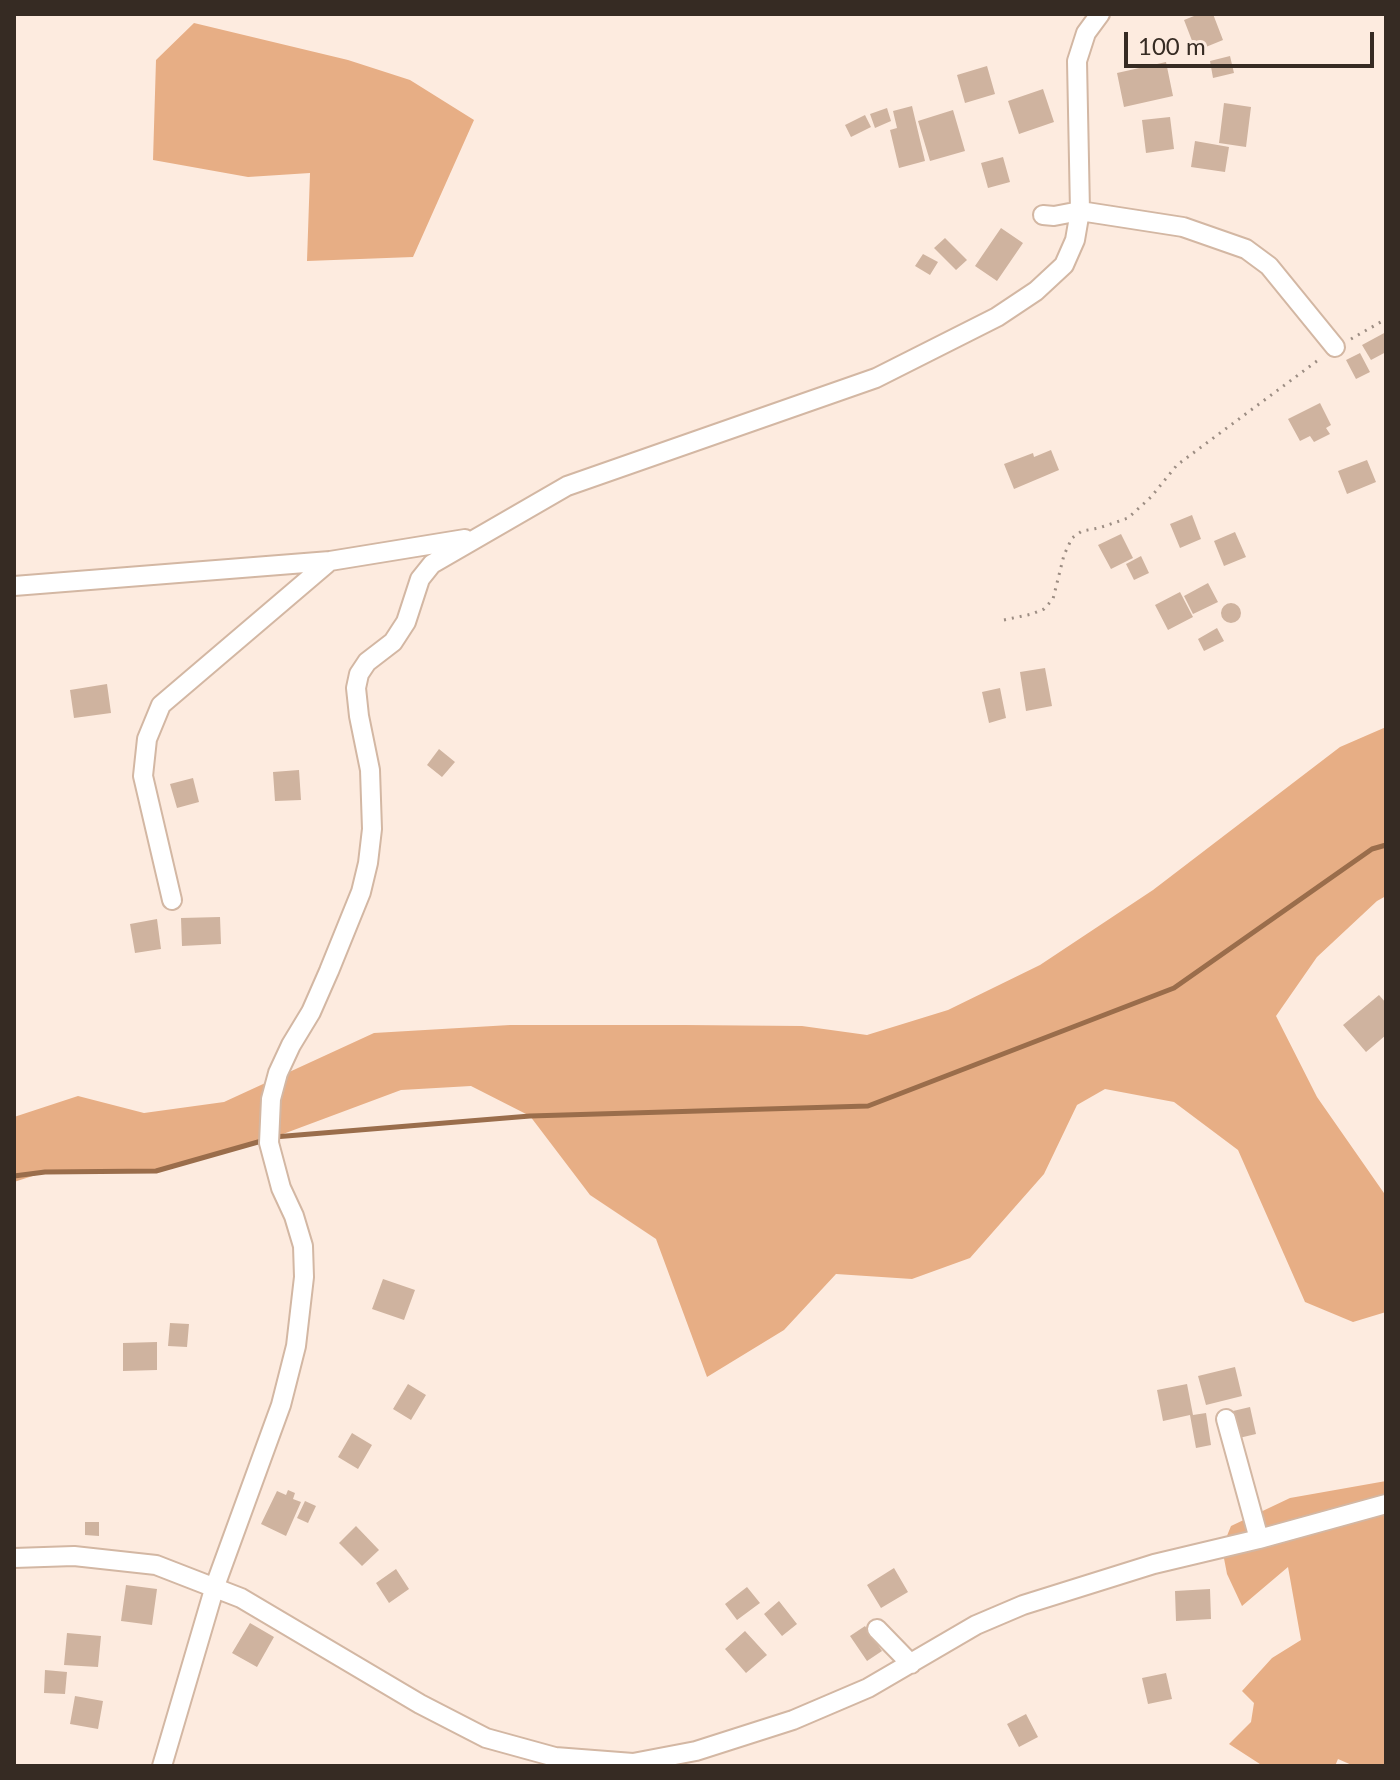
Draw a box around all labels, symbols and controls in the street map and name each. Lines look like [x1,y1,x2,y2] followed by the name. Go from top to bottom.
[1128,16,1378,66] scale bar
[1138,31,1206,60] text: 100 m

